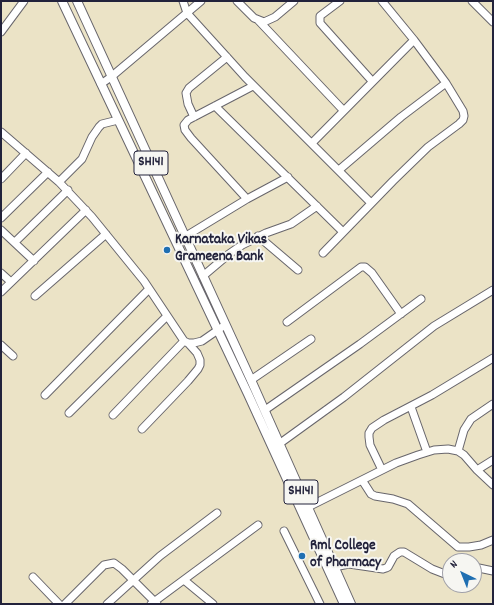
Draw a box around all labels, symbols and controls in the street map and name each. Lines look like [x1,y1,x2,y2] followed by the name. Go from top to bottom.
[134,151,168,175] road number: SH141
[175,232,267,267] place label: Karnataka Vikas Grameena Bank
[162,245,172,255] marker: Karnataka Vikas Grameena Bank
[284,480,318,504] road number: SH141
[310,538,381,573] place label: Rml College of Pharmacy
[297,551,307,561] marker: Rml College of Pharmacy
[442,553,482,593] north arrow
[447,557,462,573] text: N

